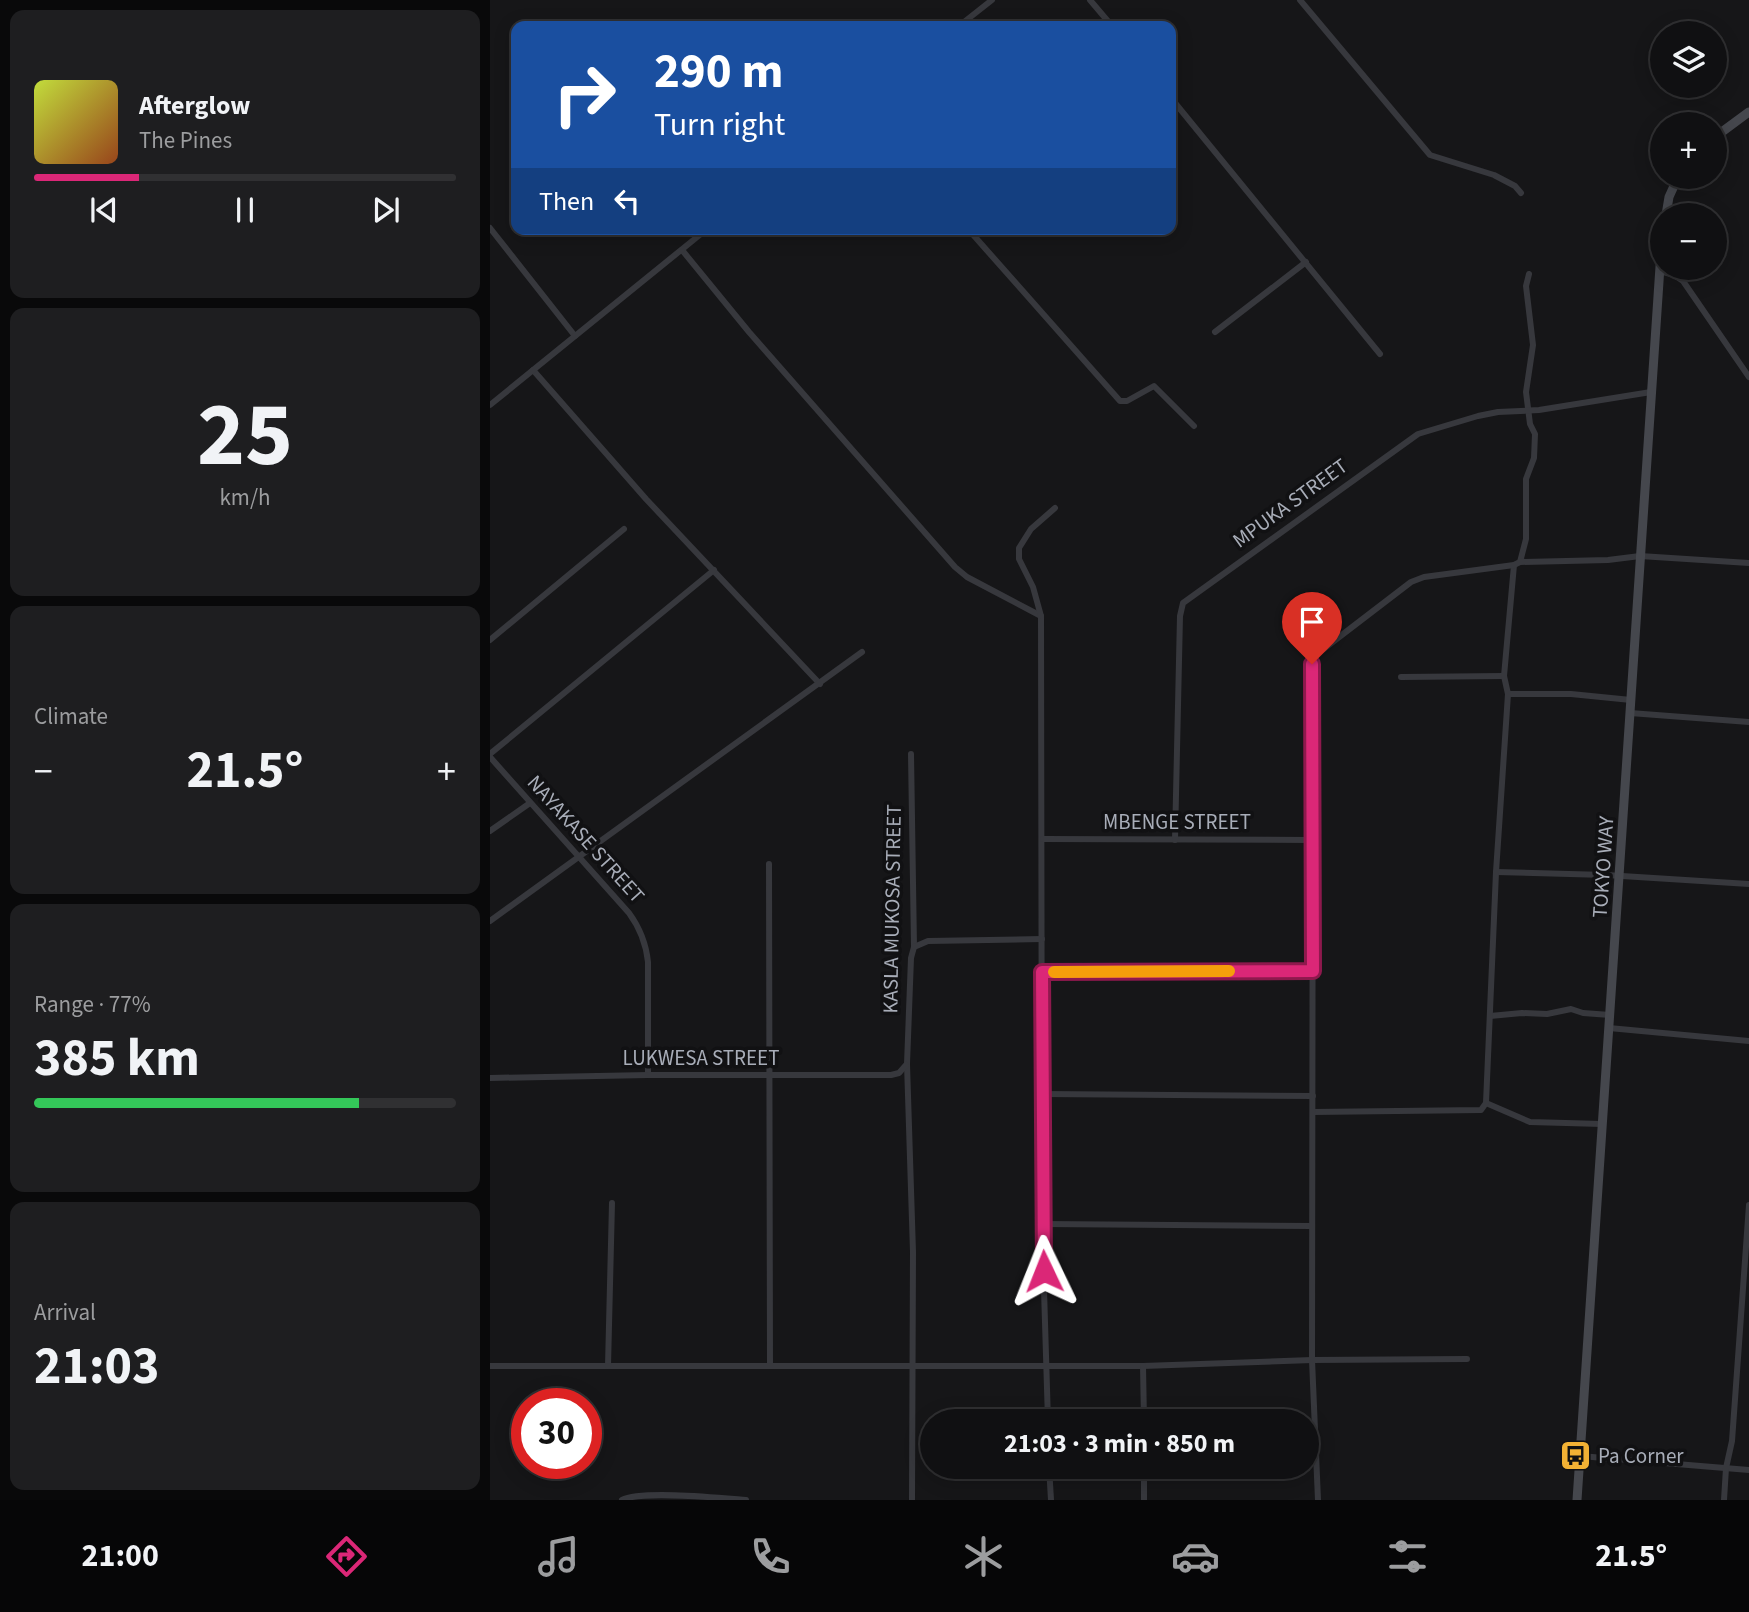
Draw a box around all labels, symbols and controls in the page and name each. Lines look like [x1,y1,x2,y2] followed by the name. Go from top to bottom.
[1650,21,1727,280] map controls
[1650,21,1727,98] button: layers
[654,37,783,107] text: 290 m
[539,49,630,140] icon: right
[139,87,250,124] text: Afterglow
[654,102,785,148] text: Turn right
[1650,112,1727,189] button: +
[139,124,232,157] text: The Pines
[608,182,646,220] icon: left
[539,183,594,220] text: Then
[85,191,123,229] icon: previous
[226,191,264,229] icon: pause
[367,191,405,229] icon: next
[1650,203,1727,280] button: −
[197,371,293,500] text: 25
[1226,451,1354,555] street label: MPUKA STREET
[219,481,271,514] text: km/h
[1282,592,1342,664] pin
[1293,603,1331,641] icon: arrive
[34,700,108,733] text: Climate
[187,734,303,808] text: 21.5°
[34,745,53,799] text: −
[437,745,456,799] text: +
[520,768,652,910] street label: NAYAKASE STREET
[875,804,909,1014] street label: KASLA MUKOSA STREET
[1103,807,1251,837] street label: MBENGE STREET
[1584,814,1622,919] street label: TOKYO WAY
[34,988,151,1021] text: Range · 77%
[34,1022,200,1096] text: 385 km
[623,1043,779,1073] street label: LUKWESA STREET
[1007,1234,1081,1308] position arrow
[34,1296,96,1329] text: Arrival
[34,1330,159,1404] text: 21:03
[511,1388,602,1479] speed limit sign: 30
[1004,1425,1235,1462] text: 21:03 · 3 min · 850 m
[1558,1439,1592,1473] bus stop icon: Pa Corner
[1598,1441,1684,1471] place label: Pa Corner
[322,1532,371,1581] icon: directions
[534,1532,583,1581] icon: music
[746,1532,795,1581] icon: phone
[959,1532,1008,1581] icon: climate
[1171,1532,1220,1581] icon: car
[1383,1532,1432,1581] icon: filters
[82,1533,159,1579] text: 21:00
[1595,1533,1667,1579] text: 21.5°

